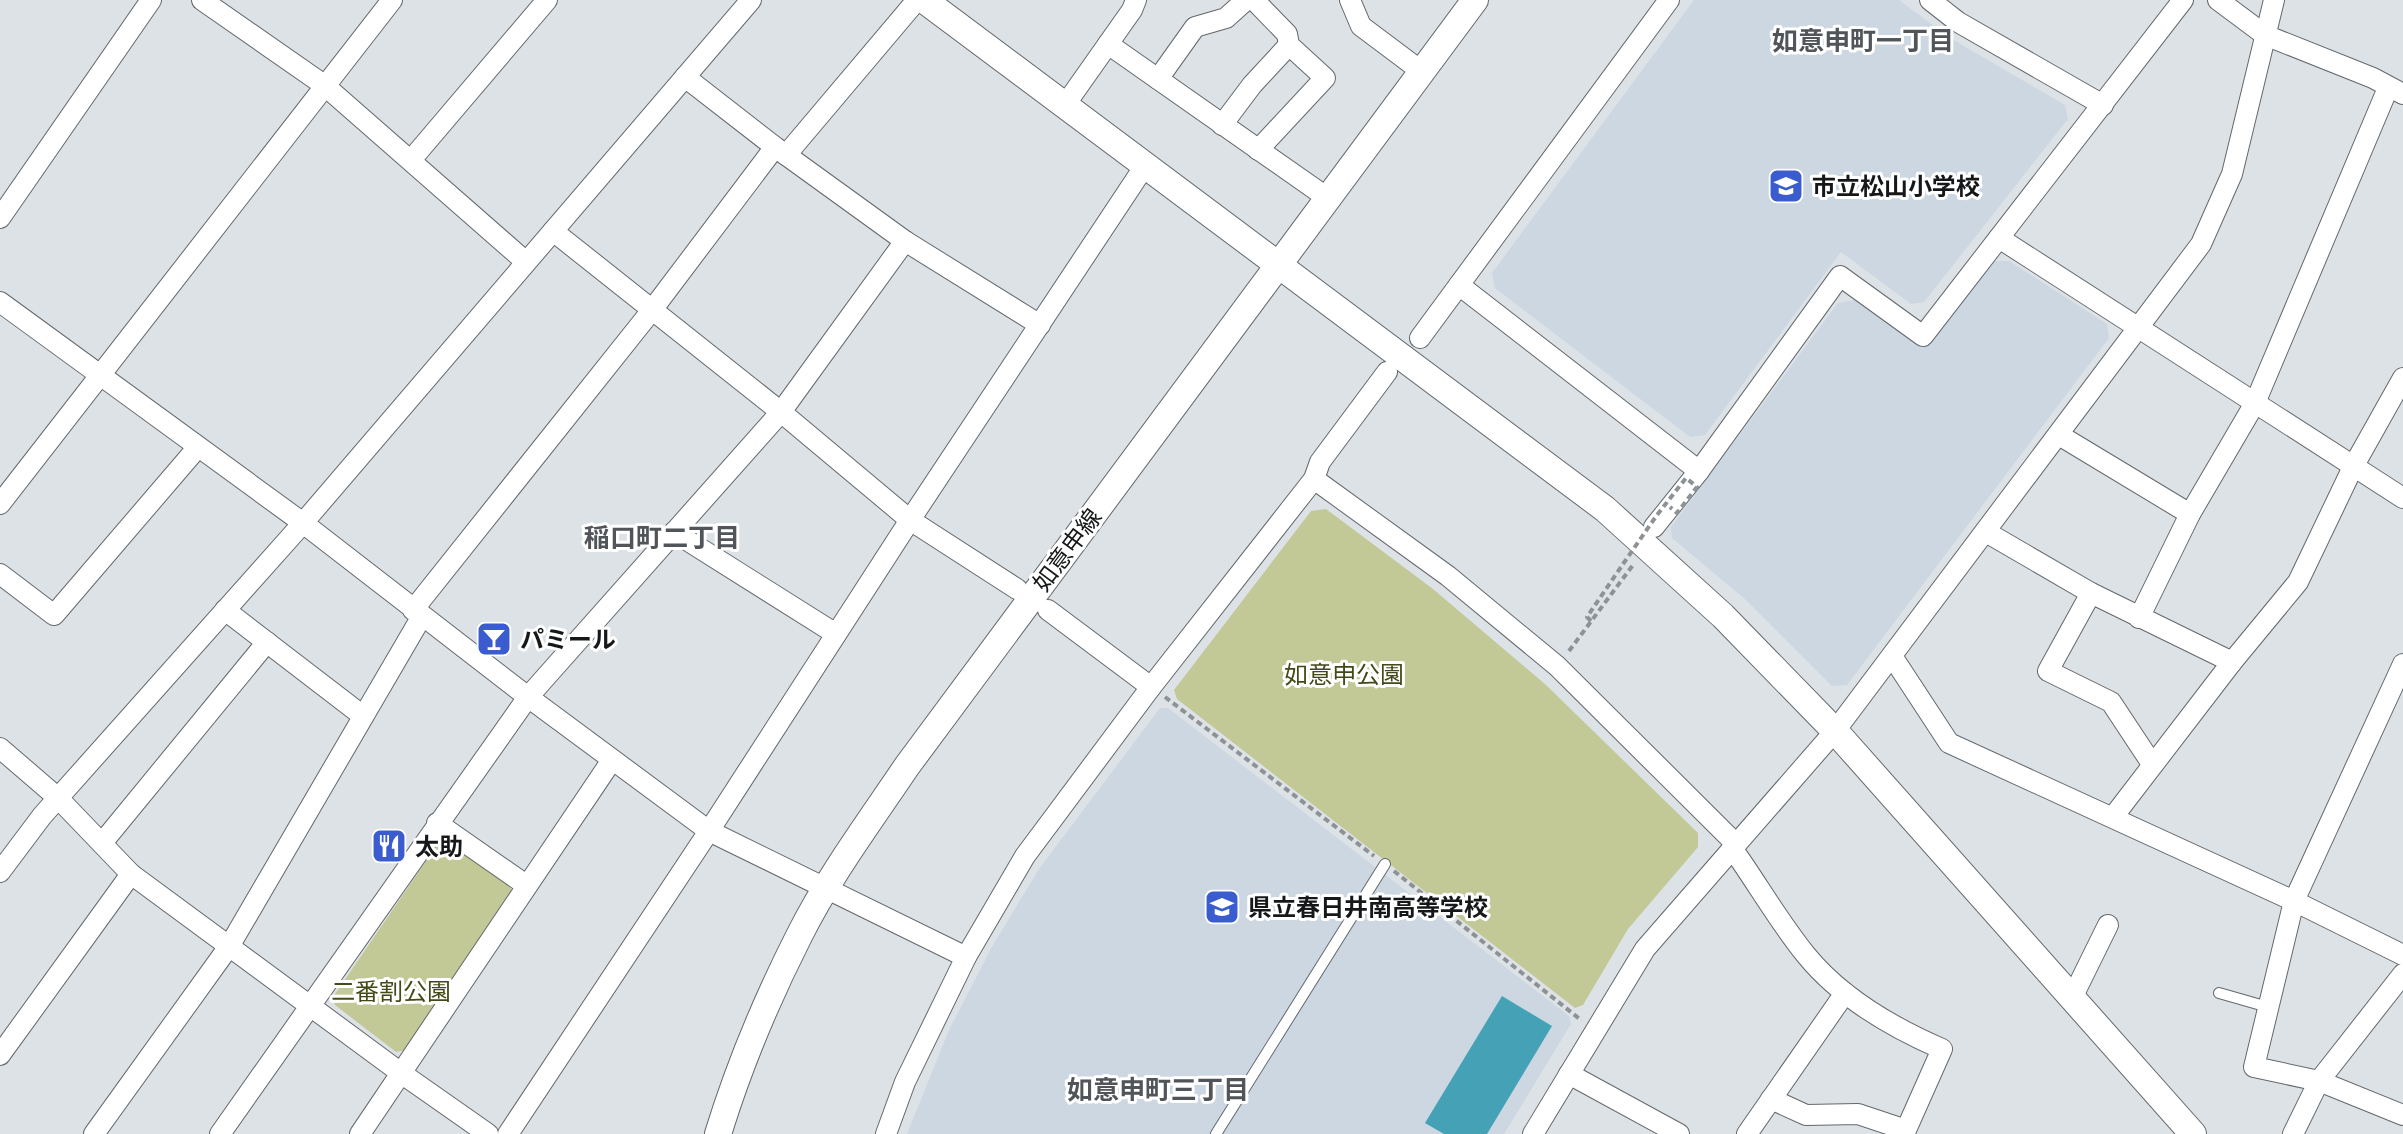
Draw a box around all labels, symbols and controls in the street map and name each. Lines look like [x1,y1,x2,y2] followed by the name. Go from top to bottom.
[1772,22,1954,60] district label: 如意申町一丁目
[1767,167,1805,205] school or university icon: 市立松山小学校
[1812,169,1980,204] place label: 市立松山小学校
[1024,501,1110,599] street label: 如意申線
[584,519,740,557] district label: 稲口町二丁目
[475,620,513,658] bar icon: パミール
[520,622,616,657] place label: パミール
[1284,657,1404,692] park label: 如意申公園
[370,827,408,865] restaurant icon: 太助
[415,829,463,864] place label: 太助
[1203,888,1241,926] school or university icon: 県立春日井南高等学校
[1248,890,1488,925] place label: 県立春日井南高等学校
[331,974,451,1009] park label: 二番割公園
[1067,1071,1249,1109] district label: 如意申町三丁目

